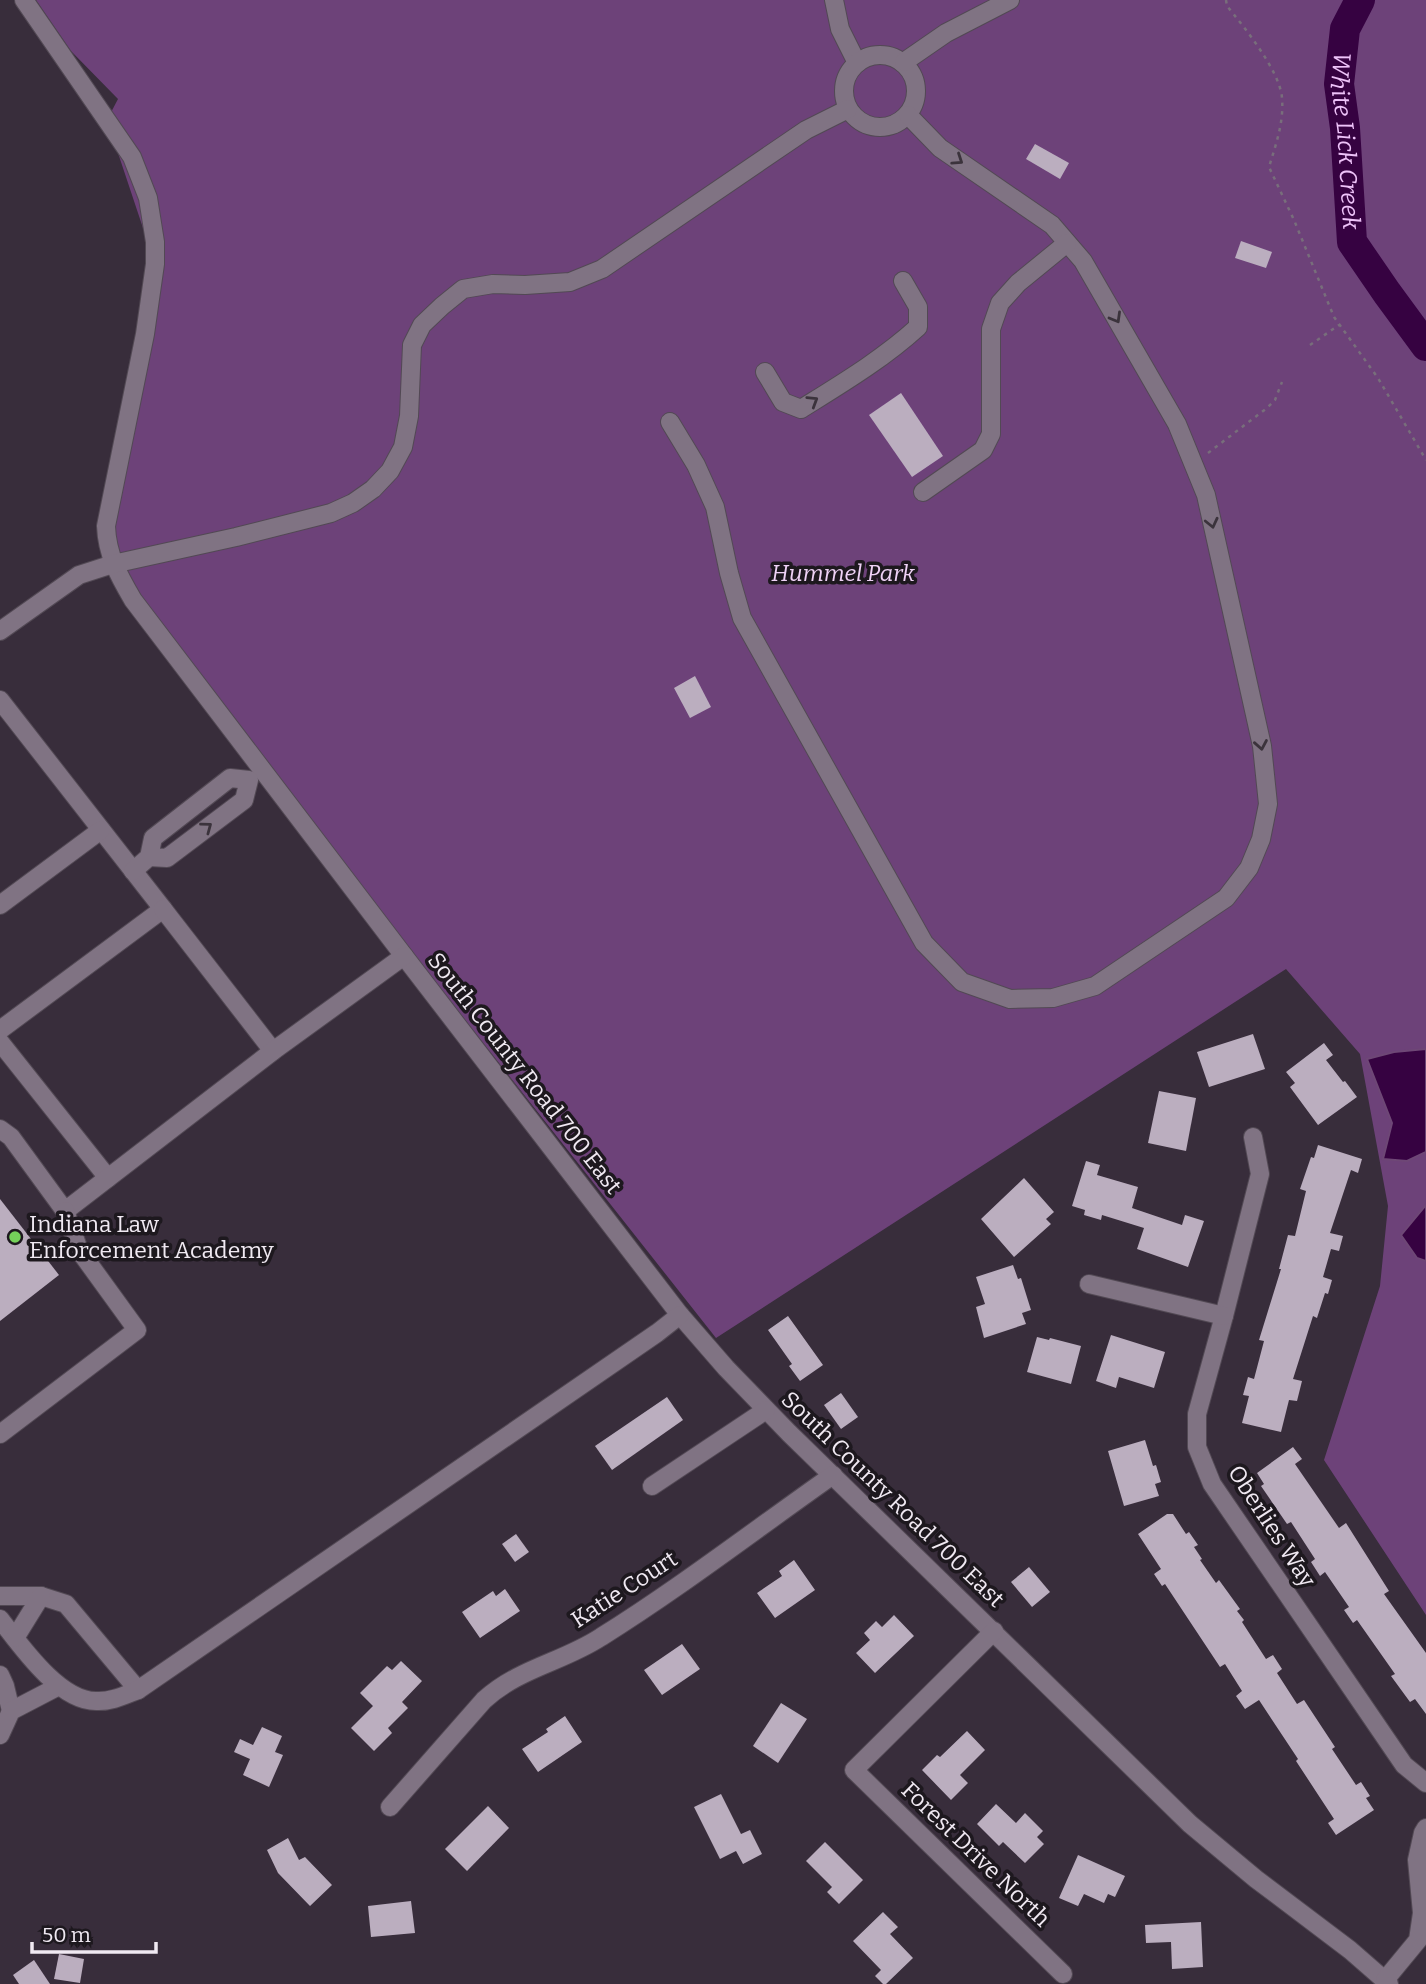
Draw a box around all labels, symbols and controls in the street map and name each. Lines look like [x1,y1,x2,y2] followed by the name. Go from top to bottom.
[1324,51,1365,231] water label: White Lick Creek
[950,152,963,165] one-way arrow
[1108,311,1121,324] one-way arrow
[805,397,818,410] one-way arrow
[1204,517,1218,529] one-way arrow
[771,559,915,587] park label: Hummel Park
[1253,739,1268,751] one-way arrow
[199,823,212,836] one-way arrow
[422,947,628,1199] street label: South County Road 700 East
[29,1210,274,1264] place label: Indiana Law Enforcement Academy
[7,1229,23,1245] marker: Indiana Law Enforcement Academy
[776,1385,1010,1613] street label: South County Road 700 East
[1222,1460,1322,1593] street label: Oberlies Way
[566,1544,682,1634] street label: Katie Court
[896,1776,1056,1932] street label: Forest Drive North
[32,1910,156,1954] scale bar
[42,1922,91,1948] text: 50 m

